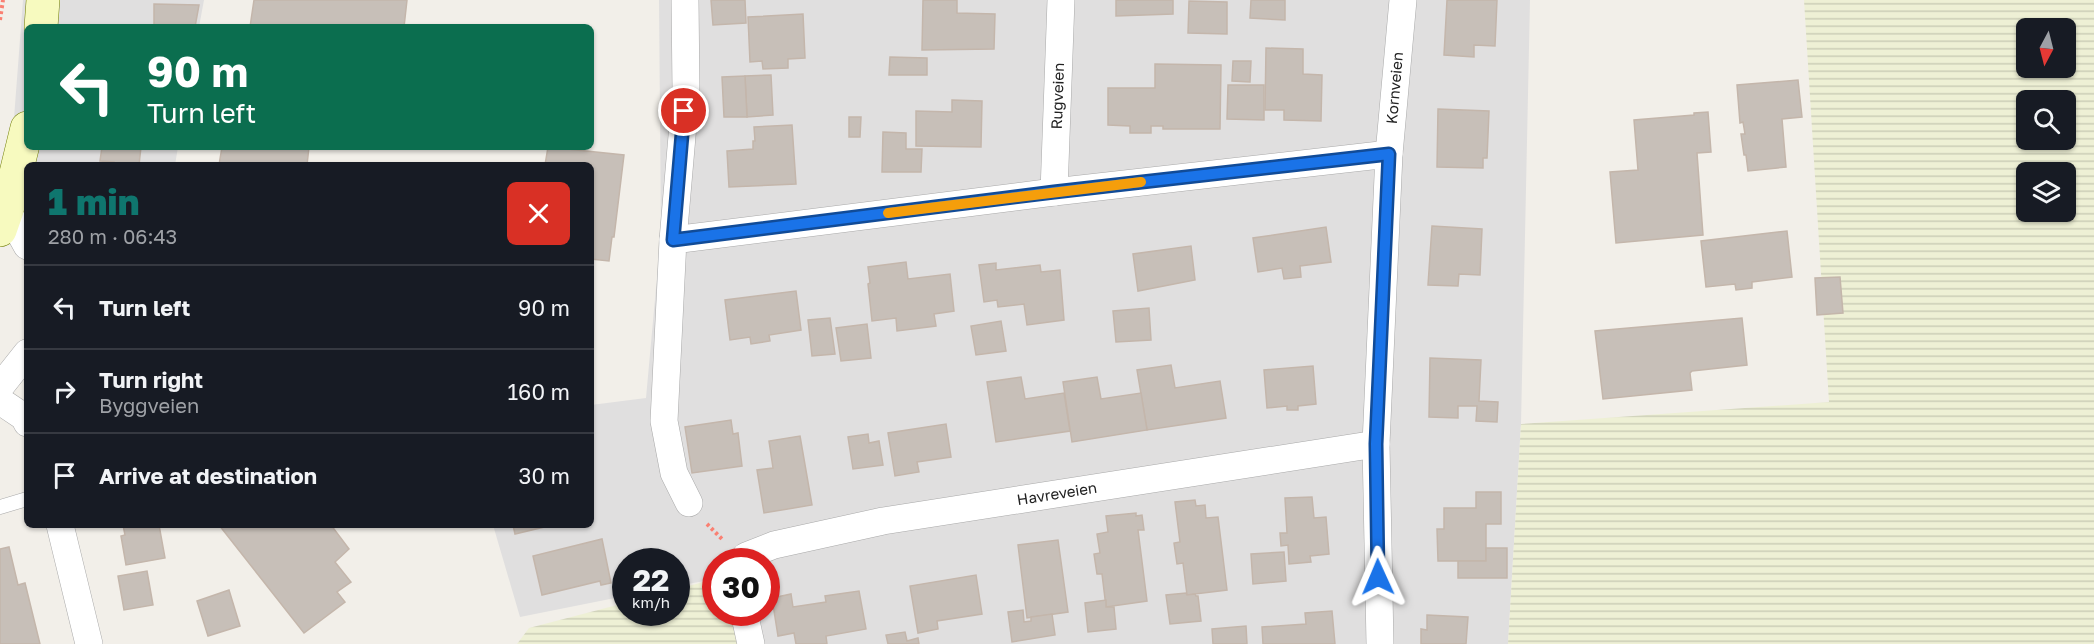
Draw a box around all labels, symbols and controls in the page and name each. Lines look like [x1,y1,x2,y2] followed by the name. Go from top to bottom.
[2016,18,2076,78] north arrow
[2016,18,2076,222] map controls
[147,46,248,96] text: 90 m
[48,48,126,126] icon: left
[1382,51,1406,125] street label: Kornveien
[1047,62,1067,130] street label: Rugveien
[658,85,709,136] pin
[2016,90,2076,150] button: search
[667,94,700,127] icon: arrive
[147,97,256,129] text: Turn left
[2016,162,2076,222] button: layers
[48,180,139,223] text: 1 min
[507,182,570,245] button: close
[48,224,177,248] text: 280 m · 06:43
[48,291,81,324] icon: left
[99,294,190,321] text: Turn left
[518,294,570,321] text: 90 m
[99,366,203,393] text: Turn right
[48,375,81,408] icon: right
[507,378,570,405] text: 160 m
[99,393,199,417] text: Byggveien
[48,459,81,492] icon: arrive
[99,462,317,489] text: Arrive at destination
[519,462,570,489] text: 30 m
[1016,478,1098,508] street label: Havreveien
[1346,545,1410,609] position arrow
[702,548,780,626] speed limit sign: 30
[633,562,669,598] text: 22
[632,593,670,611] text: km/h

